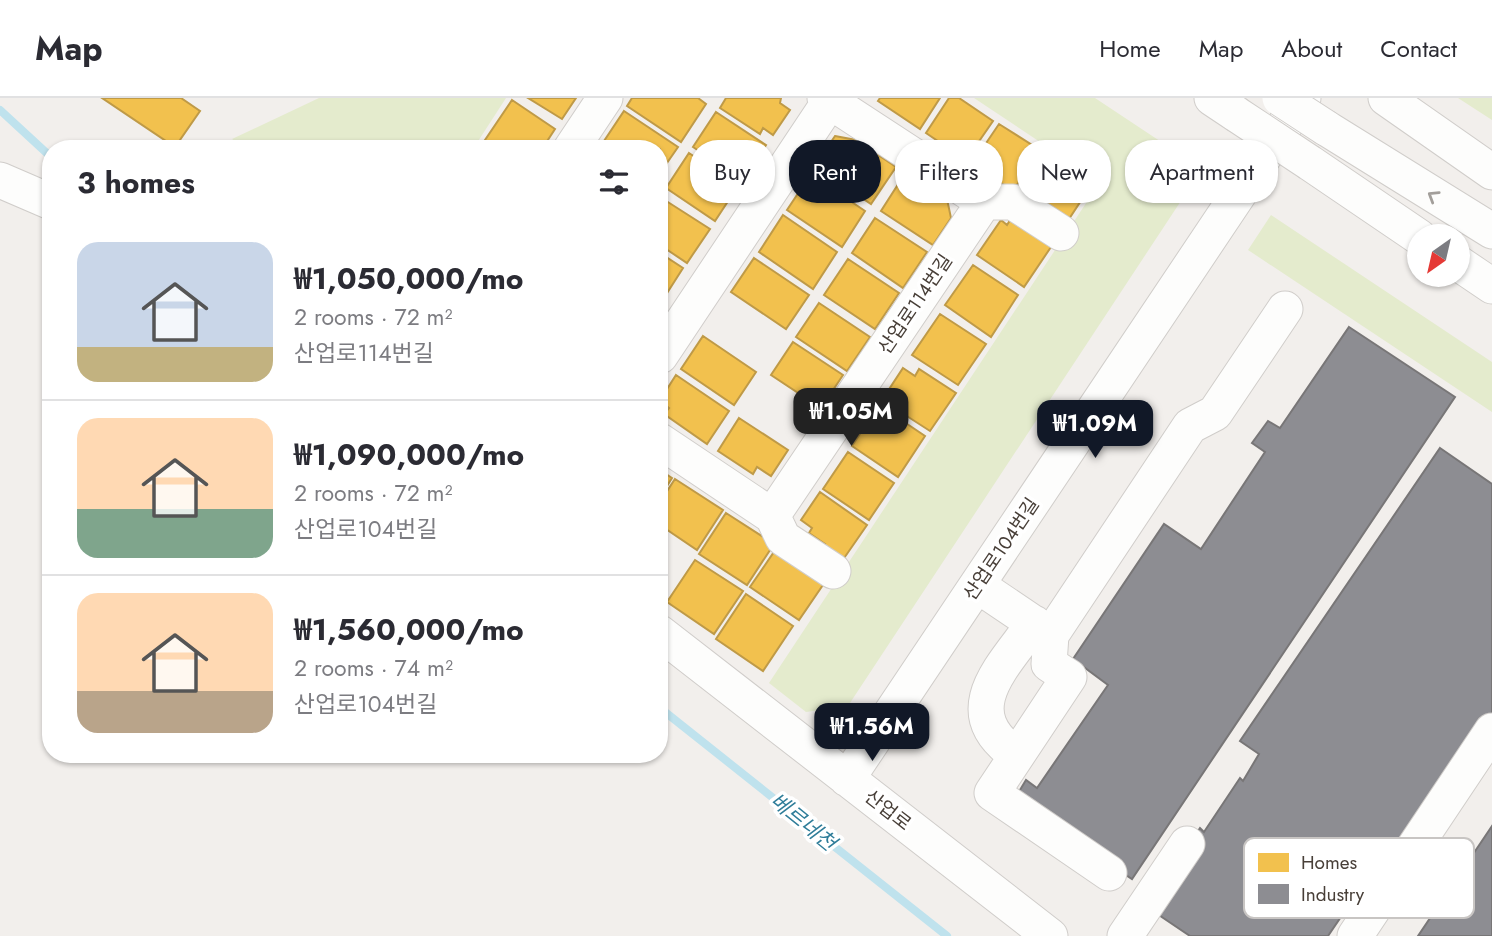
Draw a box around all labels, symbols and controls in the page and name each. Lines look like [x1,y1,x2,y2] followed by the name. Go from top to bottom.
[35,25,103,72] text: Map
[1099,31,1161,66] text: Home
[1199,31,1243,66] text: Map
[1281,31,1342,66] text: About
[1380,31,1457,66] text: Contact
[690,140,775,203] chip: Buy
[789,140,881,203] chip: Rent
[895,140,1003,203] chip: Filters
[1017,140,1111,203] chip: New
[1125,140,1278,203] chip: Apartment
[77,161,195,204] text: 3 homes
[595,163,633,201] icon: filters
[1428,191,1441,204] one-way arrow
[1407,224,1470,287] north arrow
[1407,224,1470,287] map controls
[871,249,959,359] street label: 산업로114번길
[294,257,524,300] text: ₩1,050,000/mo
[133,270,217,354] icon: home
[294,300,453,334] text: 2 rooms · 72 m²
[294,336,434,370] text: 산업로114번길
[794,388,908,448] pin: ₩1.05M
[809,394,893,428] text: ₩1.05M
[1038,400,1152,460] pin: ₩1.09M
[1053,406,1137,440] text: ₩1.09M
[294,433,524,476] text: ₩1,090,000/mo
[133,446,217,530] icon: home
[294,476,453,510] text: 2 rooms · 72 m²
[957,492,1045,606] street label: 산업로104번길
[294,512,437,546] text: 산업로104번길
[294,608,524,651] text: ₩1,560,000/mo
[133,621,217,705] icon: home
[294,651,453,685] text: 2 rooms · 74 m²
[294,687,437,721] text: 산업로104번길
[815,704,929,763] pin: ₩1.56M
[830,709,914,743] text: ₩1.56M
[859,783,917,837] street label: 산업로
[764,786,845,860] water label: 베르네천
[1244,838,1474,918] legend
[1301,849,1358,876] text: Homes
[1301,881,1365,908] text: Industry

